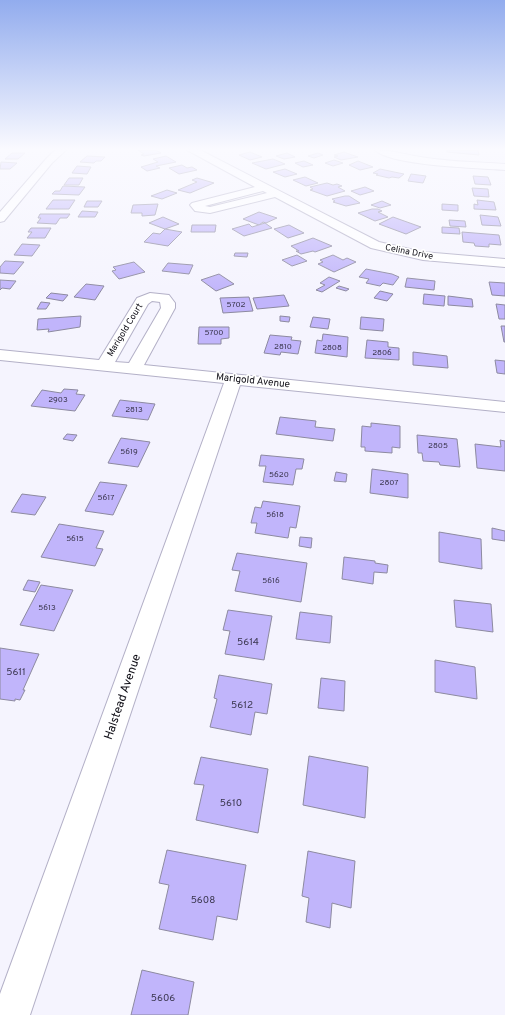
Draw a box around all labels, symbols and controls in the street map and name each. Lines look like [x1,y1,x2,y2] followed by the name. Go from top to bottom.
[384,242,434,262] street label: Celina Drive
[227,300,246,310] house number: 5702
[105,301,145,359] street label: Marigold Court
[204,328,224,338] house number: 5700
[274,342,292,352] house number: 2810
[322,343,342,353] house number: 2808
[372,348,392,358] house number: 2806
[215,371,291,391] street label: Marigold Avenue
[48,395,68,405] house number: 2903
[125,405,143,415] house number: 2813
[428,441,448,451] house number: 2805
[120,447,138,457] house number: 5619
[269,470,289,480] house number: 5620
[380,478,398,488] house number: 2807
[98,493,114,503] house number: 5617
[266,510,284,520] house number: 5618
[66,534,84,544] house number: 5615
[262,576,280,586] house number: 5616
[38,603,56,613] house number: 5613
[237,636,259,649] house number: 5614
[101,652,145,742] street label: Halstead Avenue
[6,666,26,679] house number: 5611
[231,699,253,712] house number: 5612
[220,797,242,810] house number: 5610
[191,894,215,907] house number: 5608
[151,992,175,1005] house number: 5606

